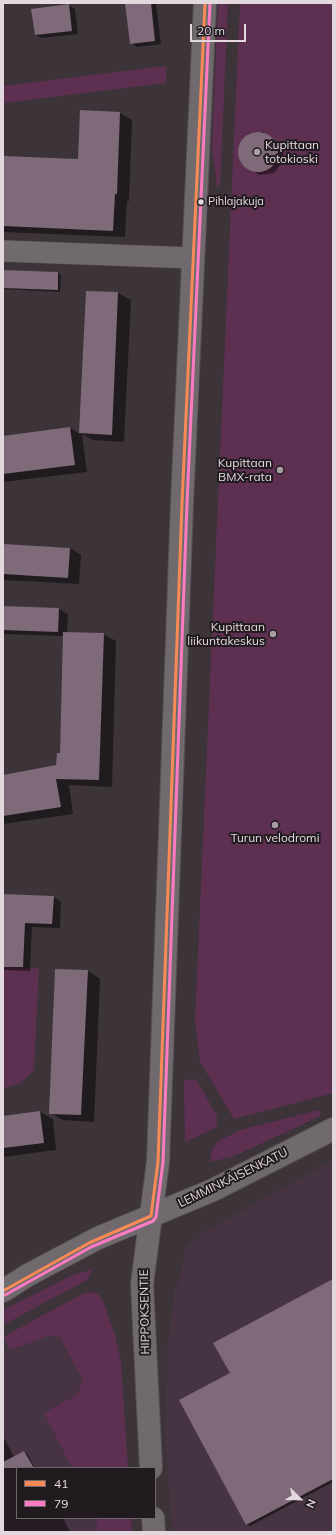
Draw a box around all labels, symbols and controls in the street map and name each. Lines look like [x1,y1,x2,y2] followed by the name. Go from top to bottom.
[192,16,248,42] scale bar
[197,23,225,38] text: 20 m
[265,138,319,166] place label: Kupittaan totokioski
[252,147,262,157] marker: Kupittaan totokioski
[208,195,264,209] place label: Pihlajakuja
[196,197,206,207] marker: Pihlajakuja
[218,456,272,484] place label: Kupittaan BMX-rata
[275,465,285,475] marker: Kupittaan BMX-rata
[187,620,265,648] place label: Kupittaan liikuntakeskus
[268,629,278,639] marker: Kupittaan liikuntakeskus
[270,820,280,830] marker: Turun velodromi
[231,831,319,845] place label: Turun velodromi
[176,1145,290,1211] street label: LEMMINKÄISENKATU
[137,1269,153,1355] street label: HIPPOKSENTIE
[16,1467,156,1519] legend
[54,1476,68,1491] text: 41
[280,1479,320,1519] north arrow
[54,1496,68,1511] text: 79
[303,1497,319,1510] text: N

